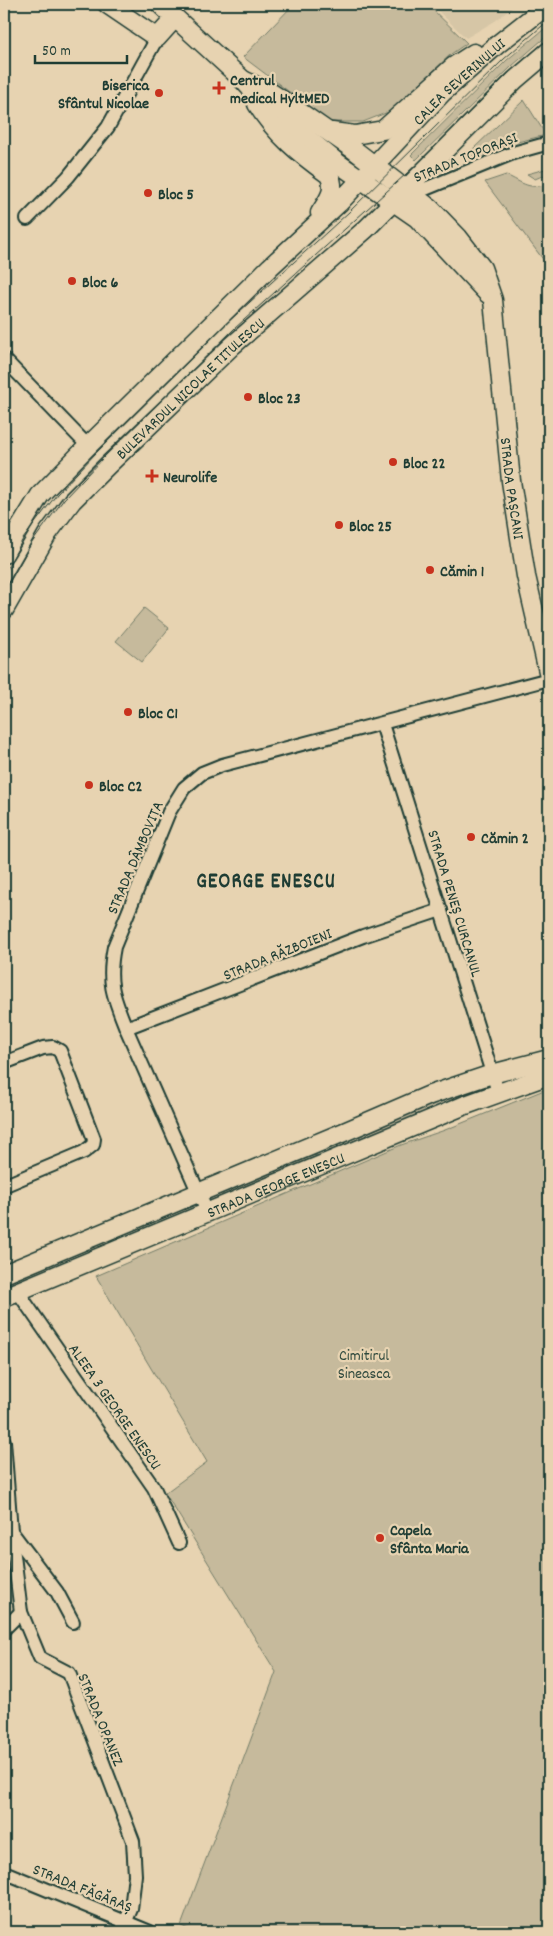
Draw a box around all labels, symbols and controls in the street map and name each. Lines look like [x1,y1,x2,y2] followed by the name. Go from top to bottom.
[35,32,128,64] scale bar
[408,33,511,132] street label: CALEA SEVERINULUI
[42,41,71,63] text: 50 m
[230,70,330,111] place label: Centrul medical HyltMED
[58,75,150,116] place label: Biserica Sfântul Nicolae
[212,81,226,95] marker: Centrul medical HyltMED
[153,87,165,99] marker: Biserica Sfântul Nicolae
[410,127,522,190] street label: STRADA TOPORAȘI
[158,184,194,207] place label: Bloc 5
[142,187,154,199] marker: Bloc 5
[82,272,119,295] place label: Bloc 6
[66,275,78,287] marker: Bloc 6
[112,313,271,466] street label: BULEVARDUL NICOLAE TITULESCU
[258,388,301,411] place label: Bloc 23
[242,391,254,403] marker: Bloc 23
[493,436,529,541] street label: STRADA PAȘCANI
[403,453,446,476] place label: Bloc 22
[387,456,399,468] marker: Bloc 22
[163,467,217,490] place label: Neurolife
[145,469,159,483] marker: Neurolife
[349,516,392,539] place label: Bloc 25
[333,519,345,531] marker: Bloc 25
[440,561,484,584] place label: Cămin 1
[424,564,436,576] marker: Cămin 1
[138,703,178,726] place label: Bloc C1
[122,706,134,718] marker: Bloc C1
[99,776,143,799] place label: Bloc C2
[83,779,95,791] marker: Bloc C2
[102,798,171,918] street label: STRADA DÂMBOVIȚA
[420,827,487,981] street label: STRADA PENEȘ CURCANUL
[481,828,529,851] place label: Cămin 2
[465,831,477,843] marker: Cămin 2
[196,868,336,898] district label: GEORGE ENESCU
[220,923,336,988] street label: STRADA RĂZBOIENI
[204,1147,349,1225] street label: STRADA GEORGE ENESCU
[62,1340,166,1475] street label: ALEEA 3 GEORGE ENESCU
[338,1345,391,1386] park label: Cimitirul Sineasca
[390,1520,470,1561] place label: Capela Sfânta Maria
[374,1532,386,1544] marker: Capela Sfânta Maria
[71,1670,129,1770] street label: STRADA OPANEZ
[29,1859,136,1920] street label: STRADA FĂGĂRAȘ

